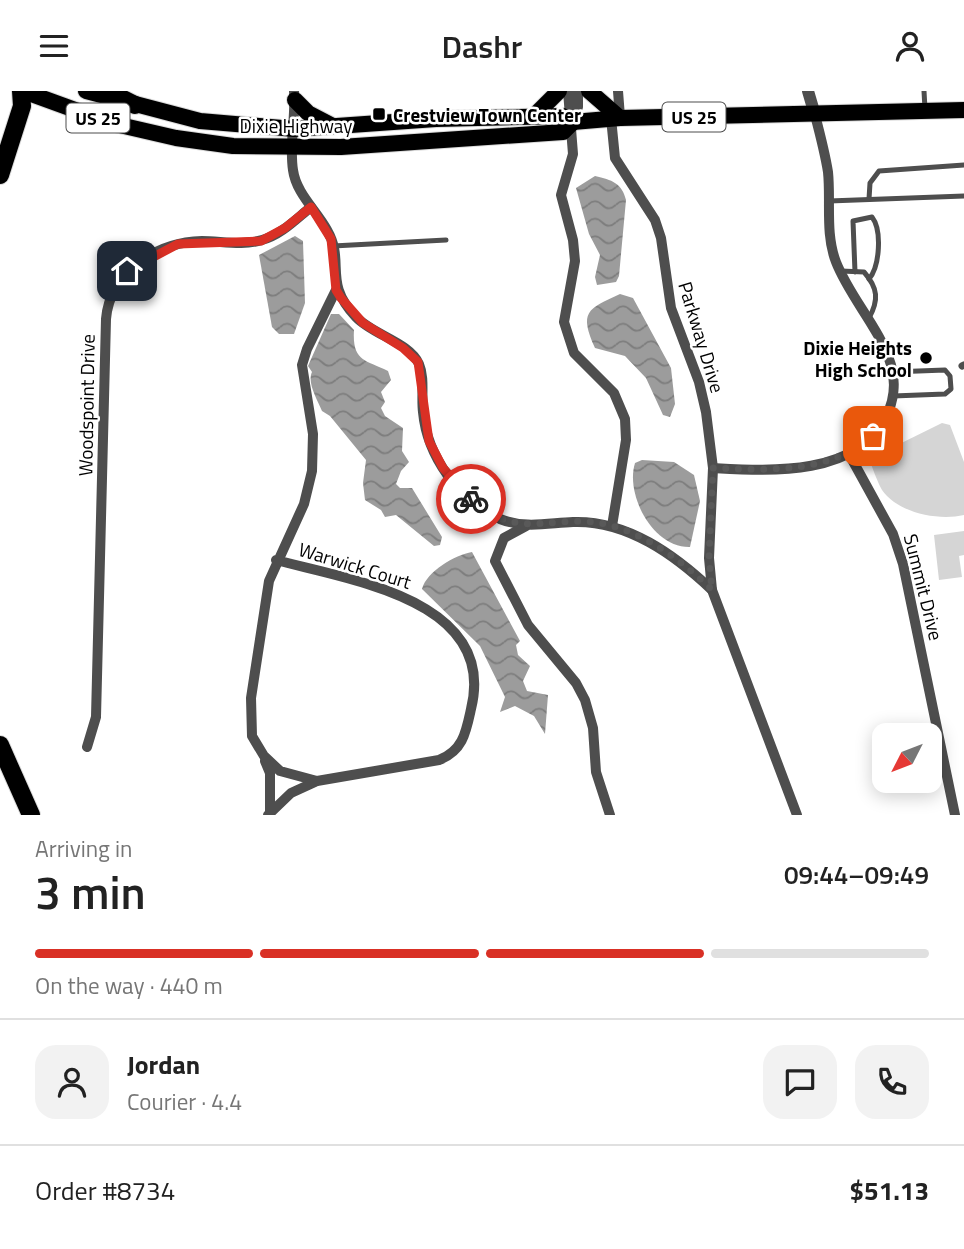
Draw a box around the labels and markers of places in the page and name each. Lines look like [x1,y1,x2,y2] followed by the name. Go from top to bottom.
[393,100,581,129] place label: Crestview Town Center
[371,106,387,122] marker: Crestview Town Center
[97,241,157,301] pin
[803,333,912,384] place label: Dixie Heights High School
[918,350,934,366] marker: Dixie Heights High School
[843,406,903,466] pin

